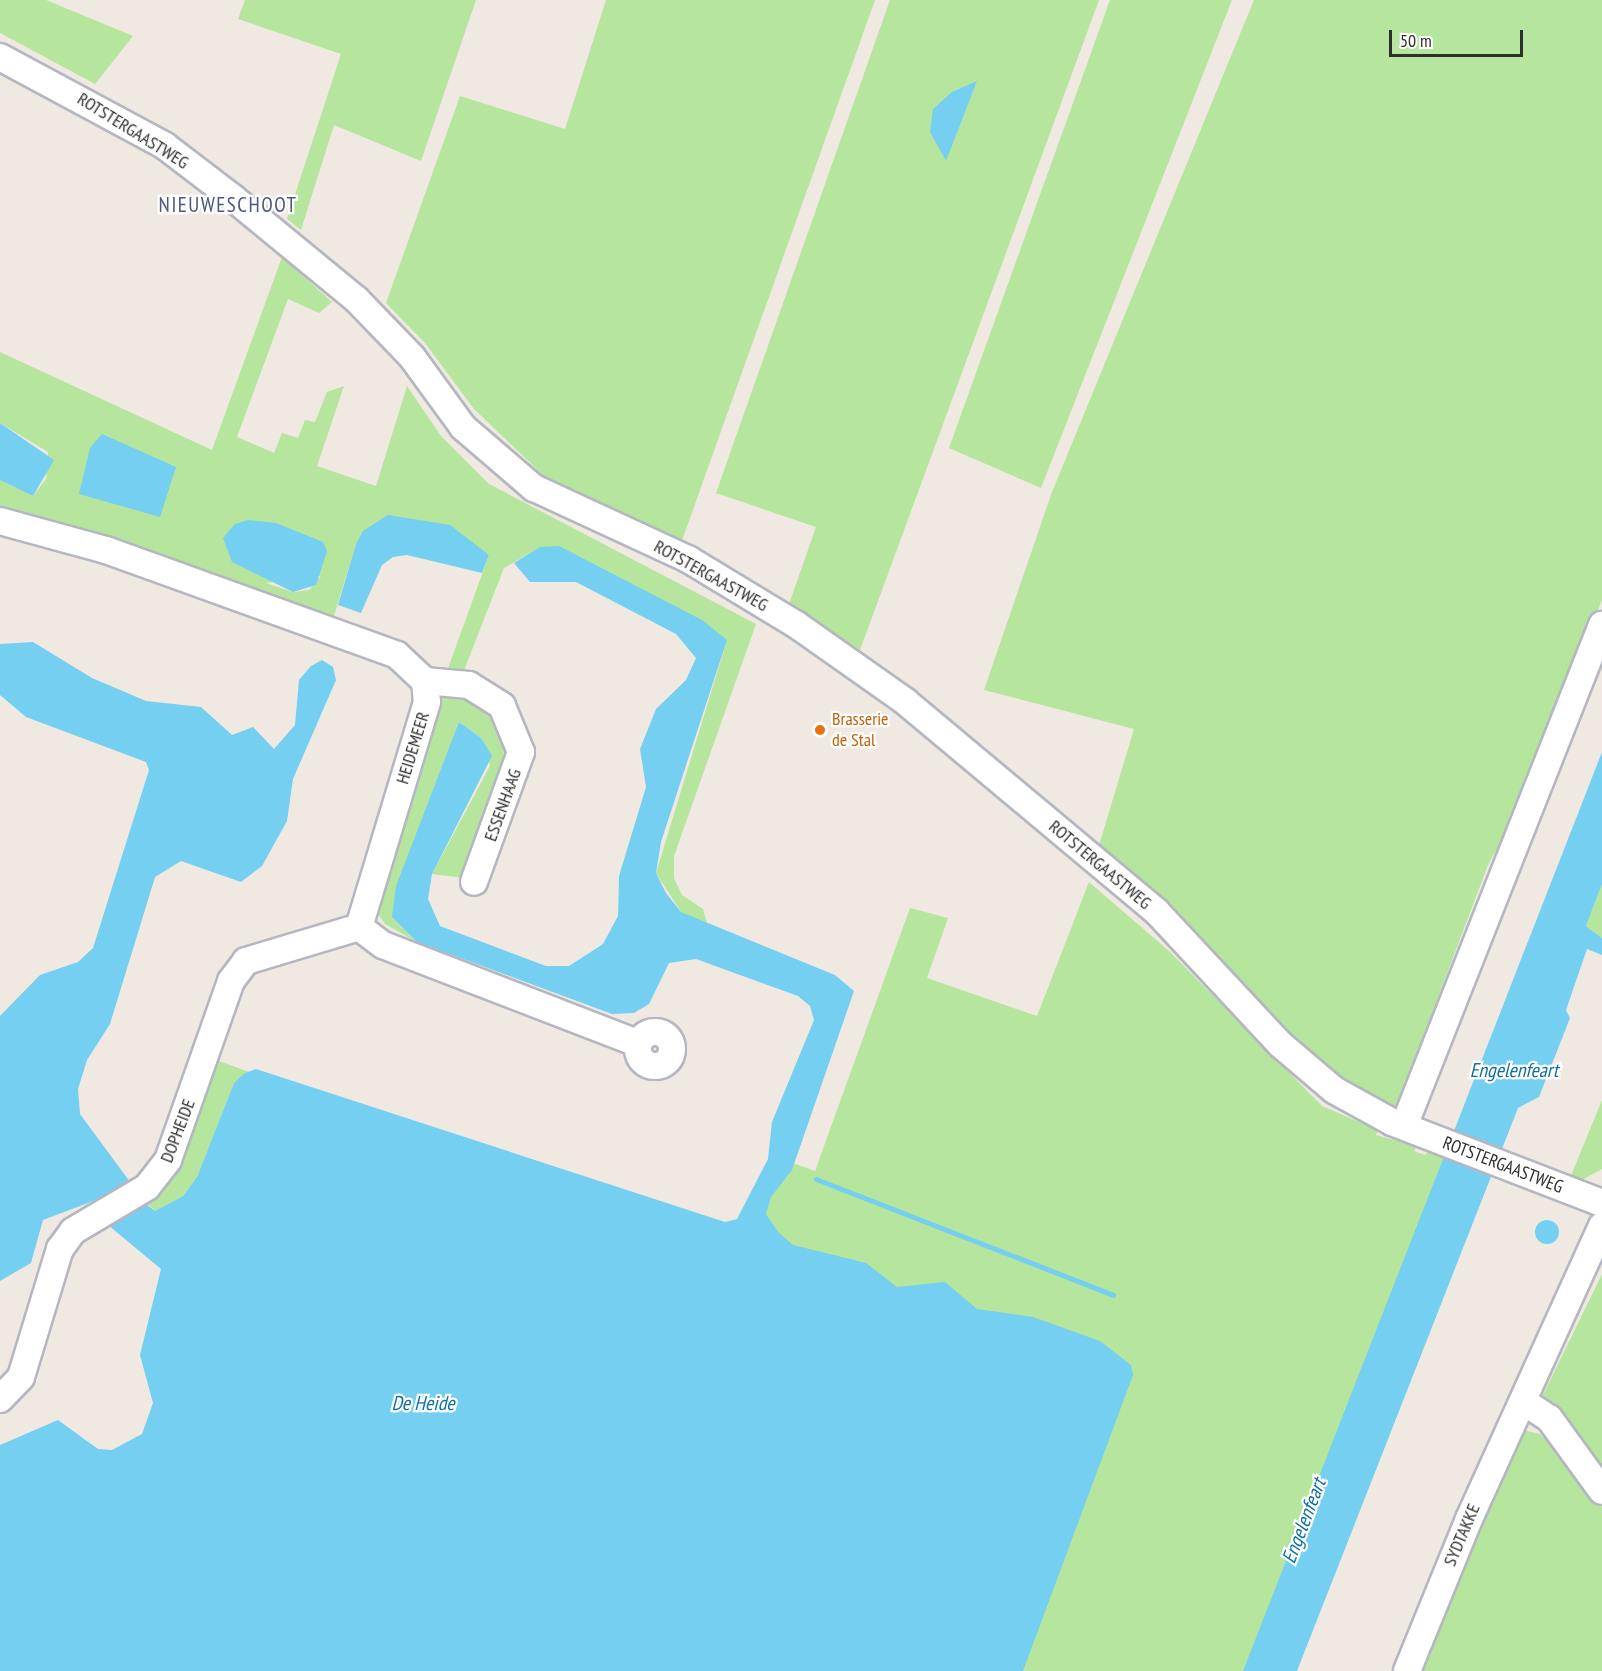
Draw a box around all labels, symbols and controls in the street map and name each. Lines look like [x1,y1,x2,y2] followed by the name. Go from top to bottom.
[1392,18,1526,56] scale bar
[1400,29,1432,52] text: 50 m
[73,88,193,174] street label: ROTSTERGAASTWEG
[159,192,297,218] district label: NIEUWESCHOOT
[650,536,772,616] street label: ROTSTERGAASTWEG
[392,709,434,787] street label: HEIDEMEER
[832,709,888,752] place label: Brasserie de Stal
[813,723,827,737] marker: Brasserie de Stal
[480,766,526,844] street label: ESSENHAAG
[1044,816,1156,914] street label: ROTSTERGAASTWEG
[1470,1058,1558,1082] water label: Engelenfeart
[156,1096,200,1166] street label: DOPHEIDE
[1440,1132,1566,1198] street label: ROTSTERGAASTWEG
[391,1391,455,1415] water label: De Heide
[1277,1475,1331,1567] water label: Engelenfeart
[1439,1501,1485,1569] street label: SYDTAKKE

